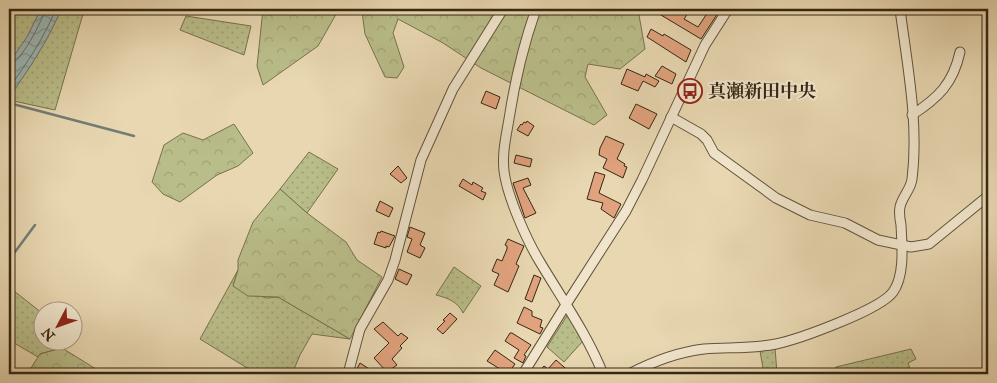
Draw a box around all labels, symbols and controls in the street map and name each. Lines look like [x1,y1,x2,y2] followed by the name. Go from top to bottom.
[677,78,703,104] bus stop icon: 真瀬新田中央
[708,80,816,102] place label: 真瀬新田中央
[32,300,82,350] north arrow
[38,324,59,344] text: N

